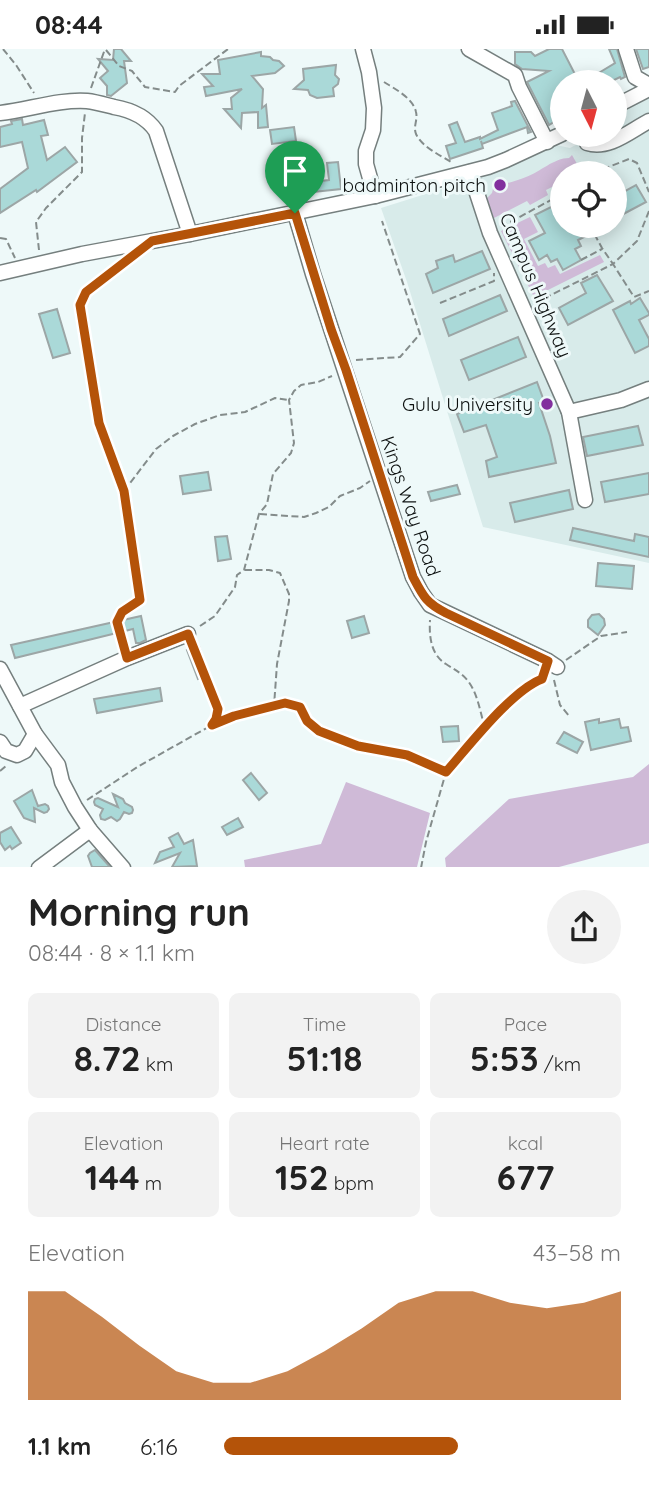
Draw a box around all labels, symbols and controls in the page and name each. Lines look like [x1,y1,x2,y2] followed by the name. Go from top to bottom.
[35,8,103,41] text: 08:44
[550,70,626,147] north arrow
[550,70,627,238] map controls
[265,141,325,213] pin
[276,152,314,190] icon: arrive
[550,161,627,238] button: locate
[343,173,486,197] place label: badminton pitch
[492,177,508,193] marker: badminton pitch
[495,209,577,361] street label: Campus Highway
[402,392,533,416] place label: Gulu University
[539,396,555,412] marker: Gulu University
[376,433,446,579] street label: Kings Way Road
[28,888,250,936] text: Morning run
[547,890,621,964] button: share
[28,938,195,967] text: 08:44 · 8 × 1.1 km
[85,1012,162,1036] text: Distance
[303,1012,346,1036] text: Time
[504,1012,547,1036] text: Pace
[74,1036,141,1080] text: 8.72
[286,1036,363,1080] text: 51:18
[470,1036,539,1080] text: 5:53
[141,1052,173,1076] text: km
[539,1052,581,1076] text: /km
[83,1131,164,1155] text: Elevation
[279,1131,370,1155] text: Heart rate
[508,1131,543,1155] text: kcal
[85,1155,140,1199] text: 144
[275,1155,329,1199] text: 152
[497,1155,554,1199] text: 677
[140,1171,162,1195] text: m
[329,1171,374,1195] text: bpm
[28,1238,125,1267] text: Elevation
[533,1238,621,1267] text: 43–58 m
[28,1432,91,1461] text: 1.1 km
[140,1432,178,1461] text: 6:16

